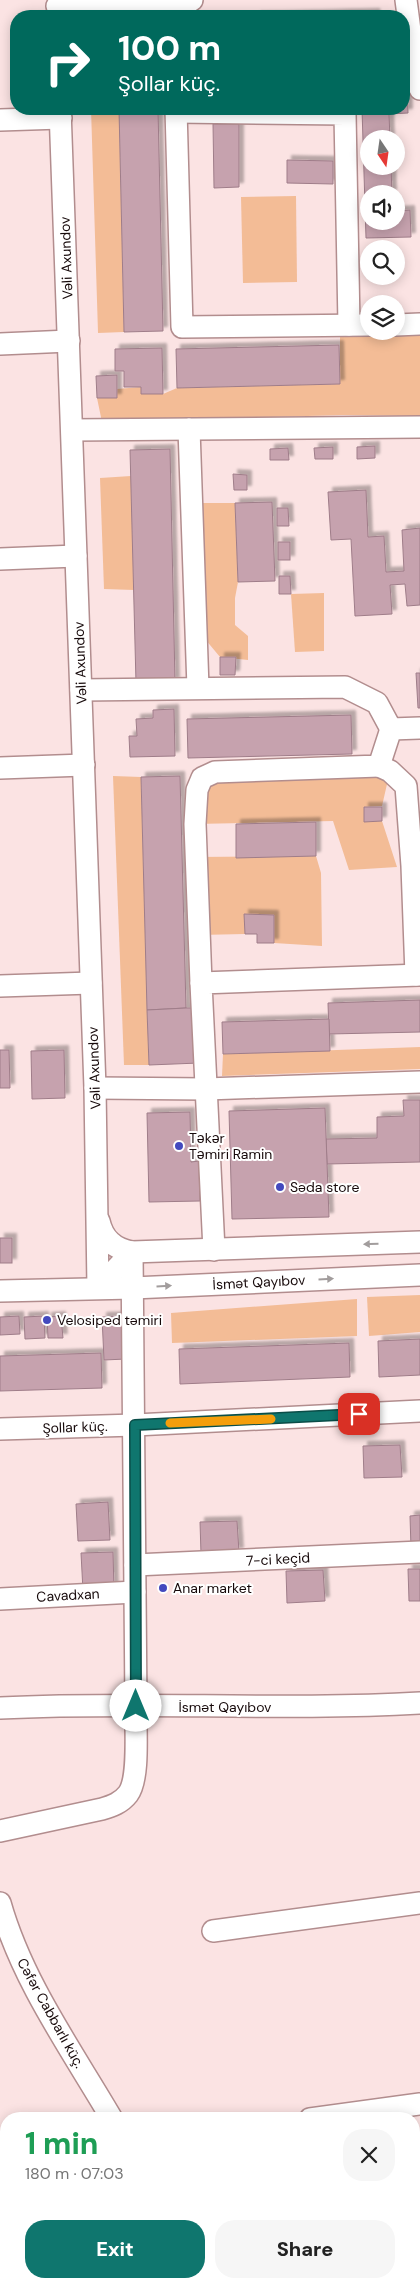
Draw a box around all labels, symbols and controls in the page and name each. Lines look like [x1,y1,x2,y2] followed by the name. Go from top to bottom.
[118,25,221,71] text: 100 m
[35,30,100,95] icon: right
[118,69,220,98] text: Şollar küç.
[360,130,405,175] north arrow
[360,130,405,340] map controls
[360,185,405,230] button: sound
[56,216,76,300] street label: Vəli Axundov
[360,240,405,285] button: search
[360,295,405,340] button: layers
[70,621,90,705] street label: Vəli Axundov
[84,1026,104,1110] street label: Vəli Axundov
[189,1129,272,1163] place label: Tәkәr Tәmiri Ramin
[173,1140,185,1152] marker: Tәkәr Tәmiri Ramin
[290,1178,359,1196] place label: Səda store
[274,1181,286,1193] marker: Səda store
[363,1240,379,1248] one-way arrow
[212,1271,306,1293] street label: İsmət Qayıbov
[318,1274,334,1282] one-way arrow
[156,1282,172,1290] one-way arrow
[57,1311,162,1329] place label: Velosiped təmiri
[41,1314,53,1326] marker: Velosiped təmiri
[338,1393,380,1435] pin
[345,1400,373,1428] icon: arrive
[42,1417,108,1437] street label: Şollar küç.
[245,1548,311,1570] street label: 7-ci keçid
[173,1579,252,1597] place label: Anar market
[157,1582,169,1594] marker: Anar market
[36,1584,100,1606] street label: Cavadxan
[109,1679,161,1731] position arrow
[179,1698,272,1716] street label: İsmət Qayıbov
[13,1955,89,2071] street label: Cəfər Cabbarlı küç.
[25,2124,98,2163] text: 1 min
[343,2129,395,2181] button: close
[25,2163,124,2184] text: 180 m · 07:03
[25,2220,205,2278] button: Exit
[215,2220,395,2278] button: Share

